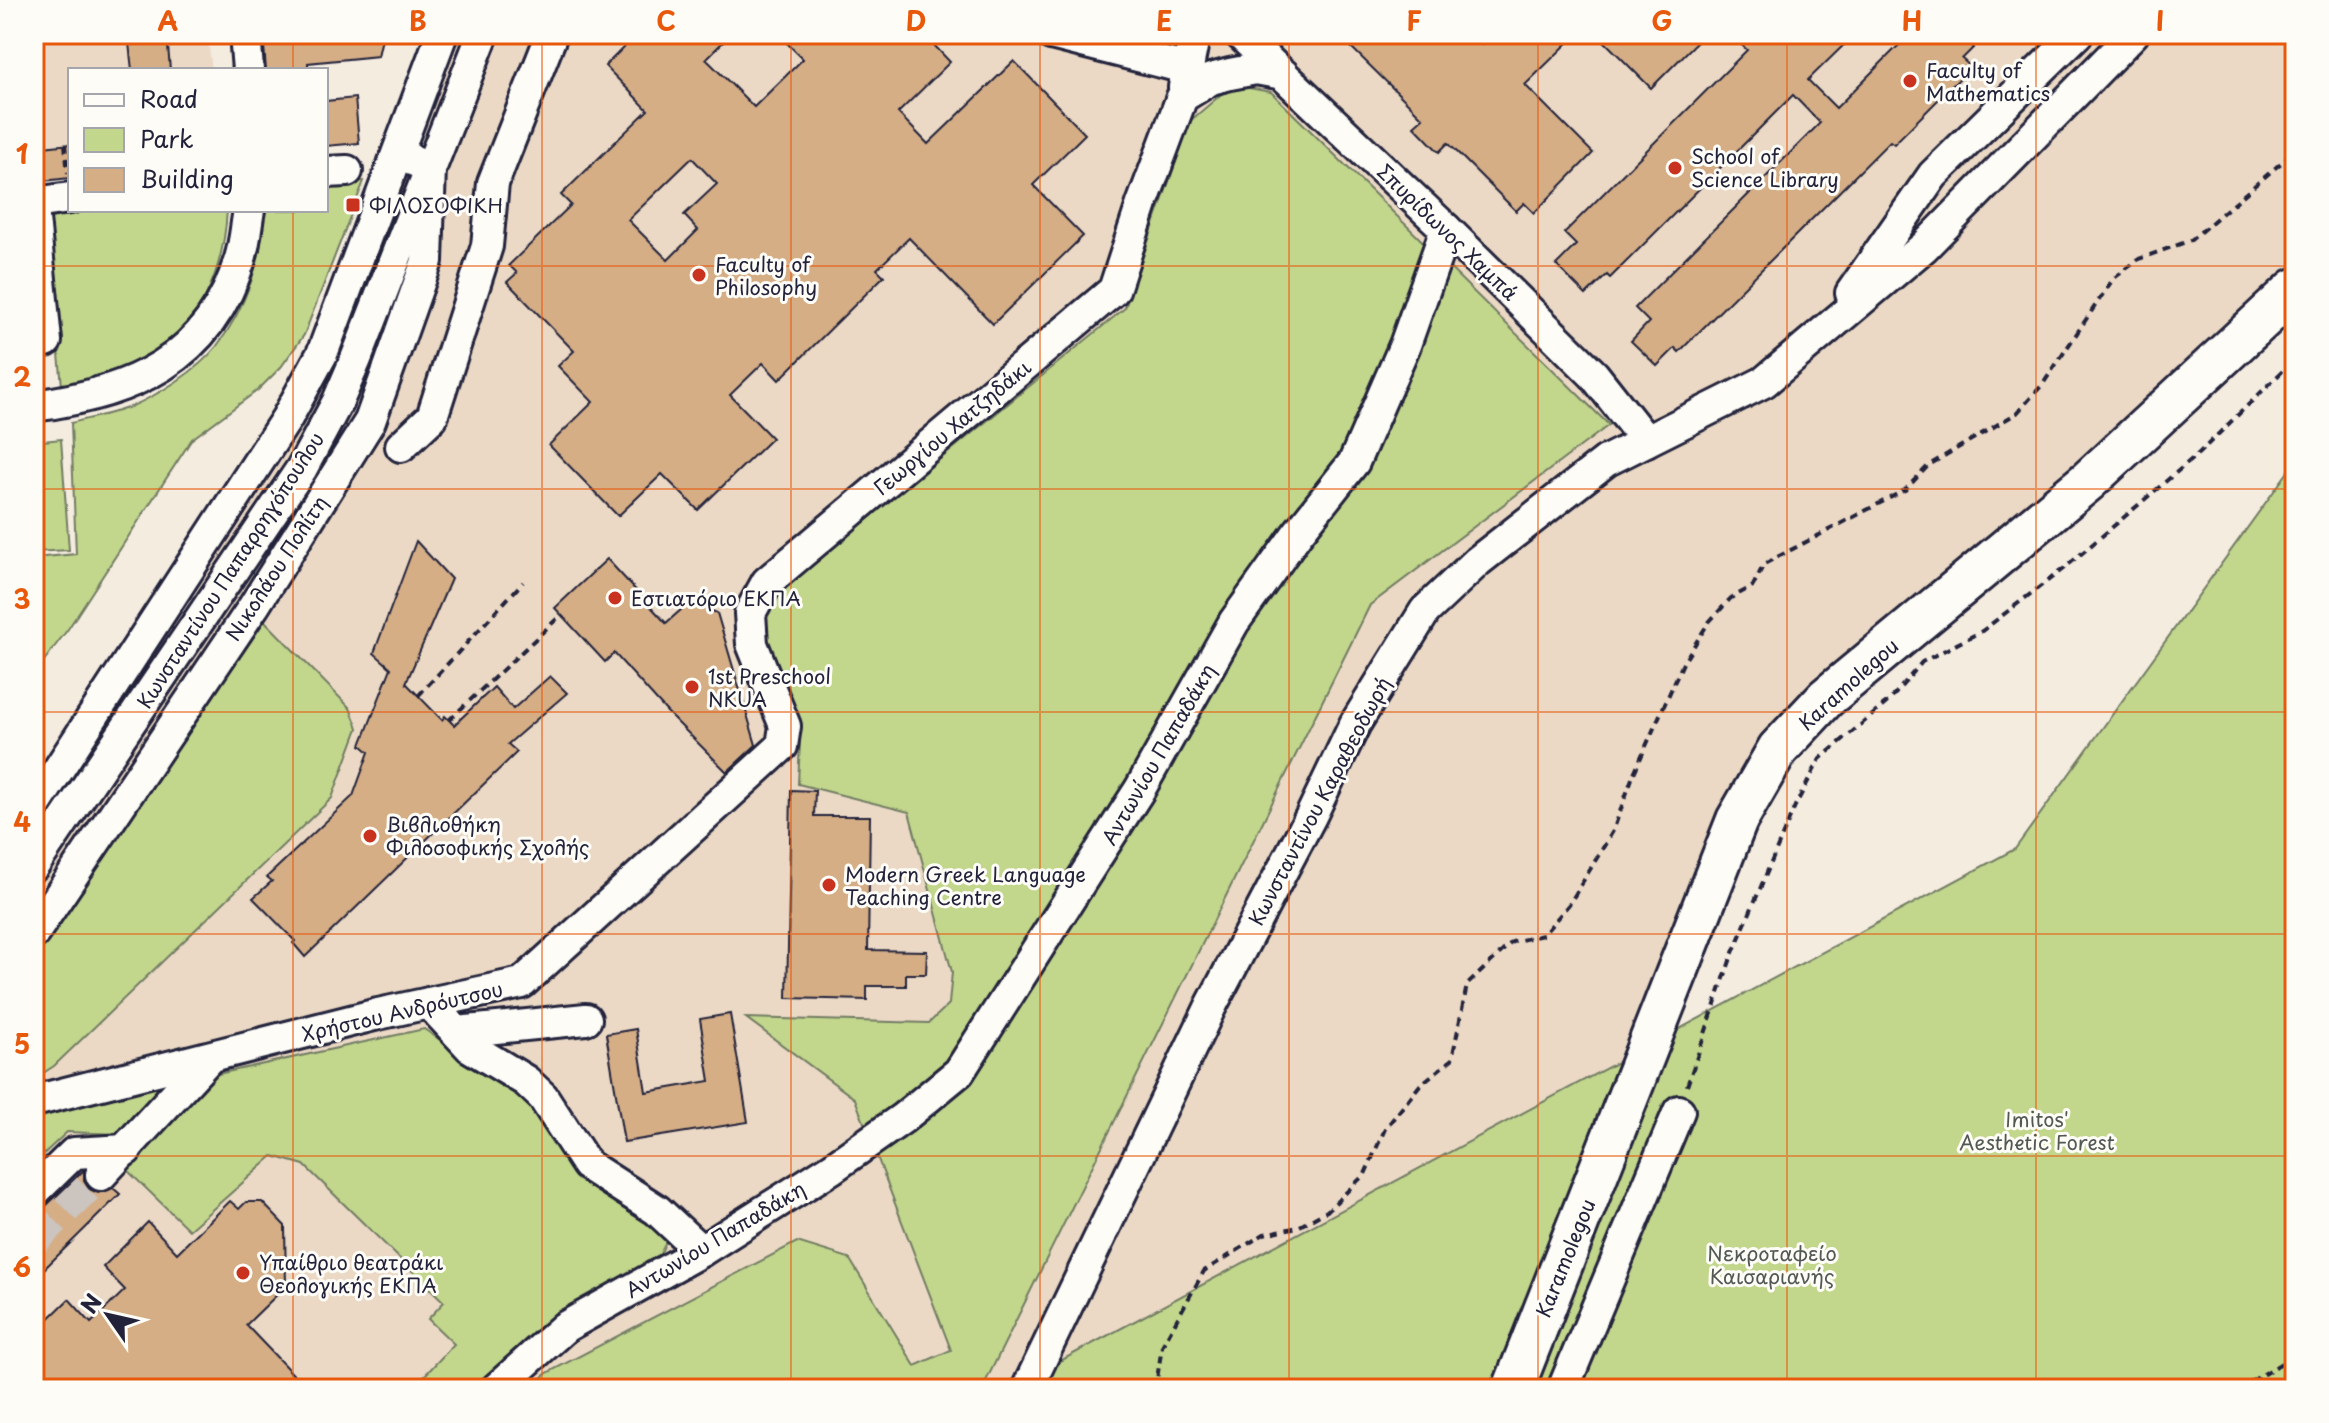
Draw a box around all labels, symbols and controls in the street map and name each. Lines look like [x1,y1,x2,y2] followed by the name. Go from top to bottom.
[158,1,178,40] text: A
[409,1,427,40] text: B
[656,1,676,40] text: C
[906,1,926,40] text: D
[1156,1,1172,40] text: E
[1406,1,1422,40] text: F
[1651,1,1673,40] text: G
[1902,1,1922,40] text: H
[2156,1,2164,40] text: I
[1926,55,2050,108] place label: Faculty of Mathematics
[68,68,328,212] legend
[1901,72,1919,90] marker: Faculty of Mathematics
[140,80,198,116] text: Road
[140,120,194,156] text: Park
[16,134,28,173] text: 1
[1691,141,1839,194] place label: School of Science Library
[1371,157,1525,307] street label: Σπυρίδωνος Χαμπά
[1666,159,1684,177] marker: School of Science Library
[140,160,234,196] text: Building
[369,190,503,220] place label: ΦΙΛΟΣΟΦΙΚΗ
[344,196,362,214] marker: ΦΙΛΟΣΟΦΙΚΗ
[715,249,817,302] place label: Faculty of Philosophy
[690,266,708,284] marker: Faculty of Philosophy
[867,352,1037,502] street label: Γεωργίου Χατζηδάκι
[13,357,31,396] text: 2
[129,426,331,714] street label: Κωνσταντίνου Παπαρρηγόπουλου
[218,489,334,647] street label: Νικολάου Πολίτη
[13,579,31,618] text: 3
[631,583,801,613] place label: Εστιατόριο ΕΚΠΑ
[606,589,624,607] marker: Εστιατόριο ΕΚΠΑ
[1791,631,1905,737] street label: Karamolegou
[1094,658,1222,850] street label: Αντωνίου Παπαδάκη
[708,661,831,714] place label: 1st Preschool NKUA
[1241,671,1397,931] street label: Κωνσταντίνου Καραθεοδωρή
[683,678,701,696] marker: 1st Preschool NKUA
[13,802,31,841] text: 4
[386,809,589,862] place label: Βιβλιοθήκη Φιλοσοφικής Σχολής
[361,827,379,845] marker: Βιβλιοθήκη Φιλοσοφικής Σχολής
[845,859,1086,912] place label: Modern Greek Language Teaching Centre
[820,876,838,894] marker: Modern Greek Language Teaching Centre
[298,973,506,1049] street label: Χρήστου Ανδρόυτσου
[14,1024,30,1063] text: 5
[1959,1104,2115,1157] park label: Imitos' Aesthetic Forest
[619,1173,811,1305] street label: Αντωνίου Παπαδάκη
[1528,1194,1602,1322] street label: Karamolegou
[1707,1238,1837,1291] park label: Νεκροταφείο Καισαριανής
[13,1247,31,1286] text: 6
[259,1247,444,1300] place label: Υπαίθριο θεατράκι Θεολογικής ΕΚΠΑ
[234,1264,252,1282] marker: Υπαίθριο θεατράκι Θεολογικής ΕΚΠΑ
[68,1275,148,1355] north arrow
[72,1287,109,1319] text: N

